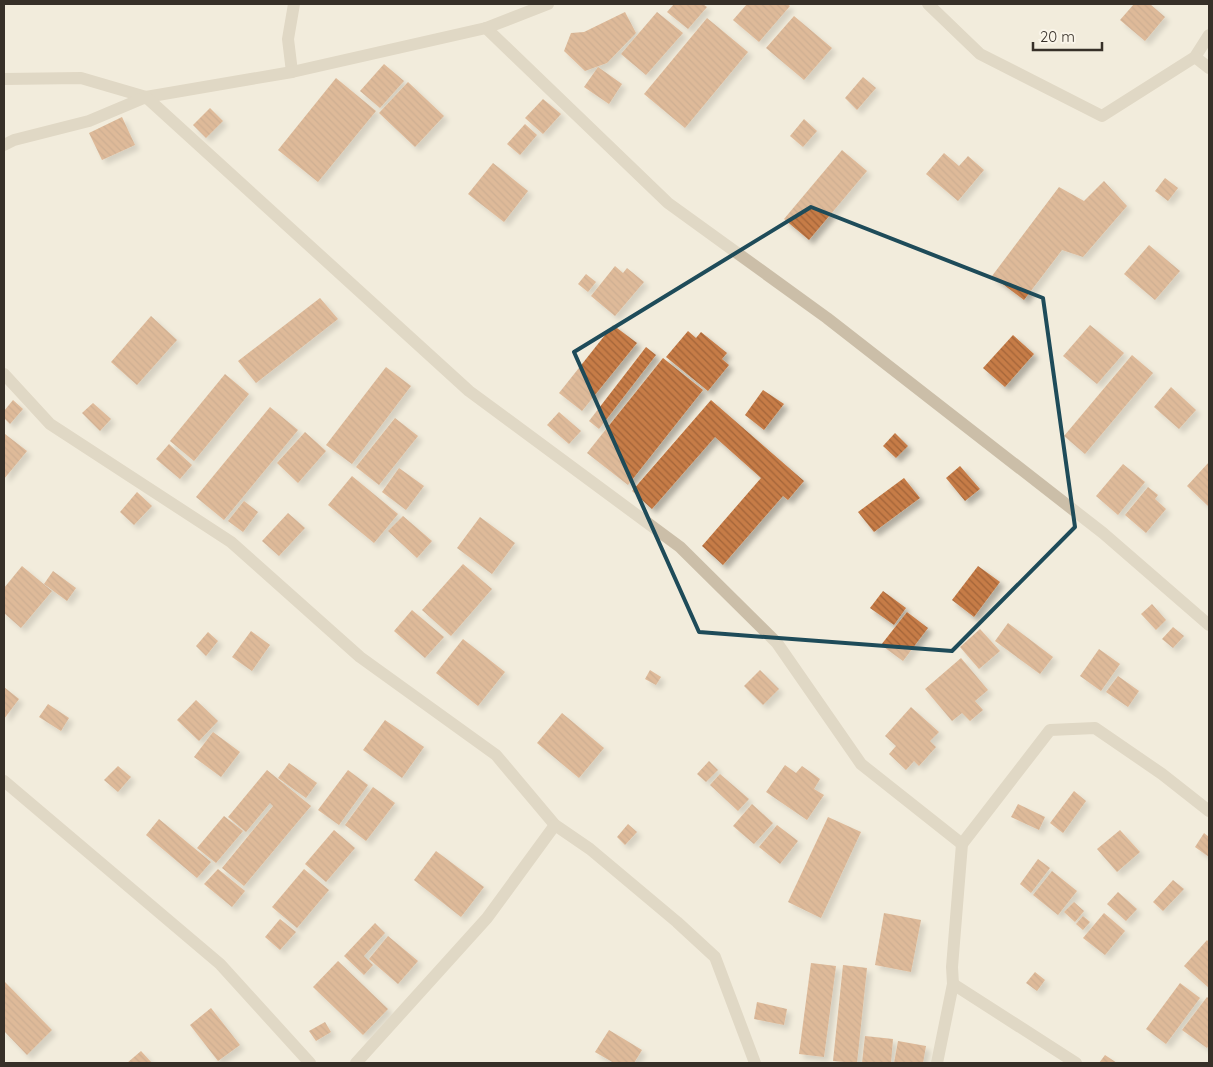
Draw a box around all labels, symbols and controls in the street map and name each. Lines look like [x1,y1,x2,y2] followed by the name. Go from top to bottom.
[1033,20,1102,52] scale bar
[1040,27,1075,46] text: 20 m

